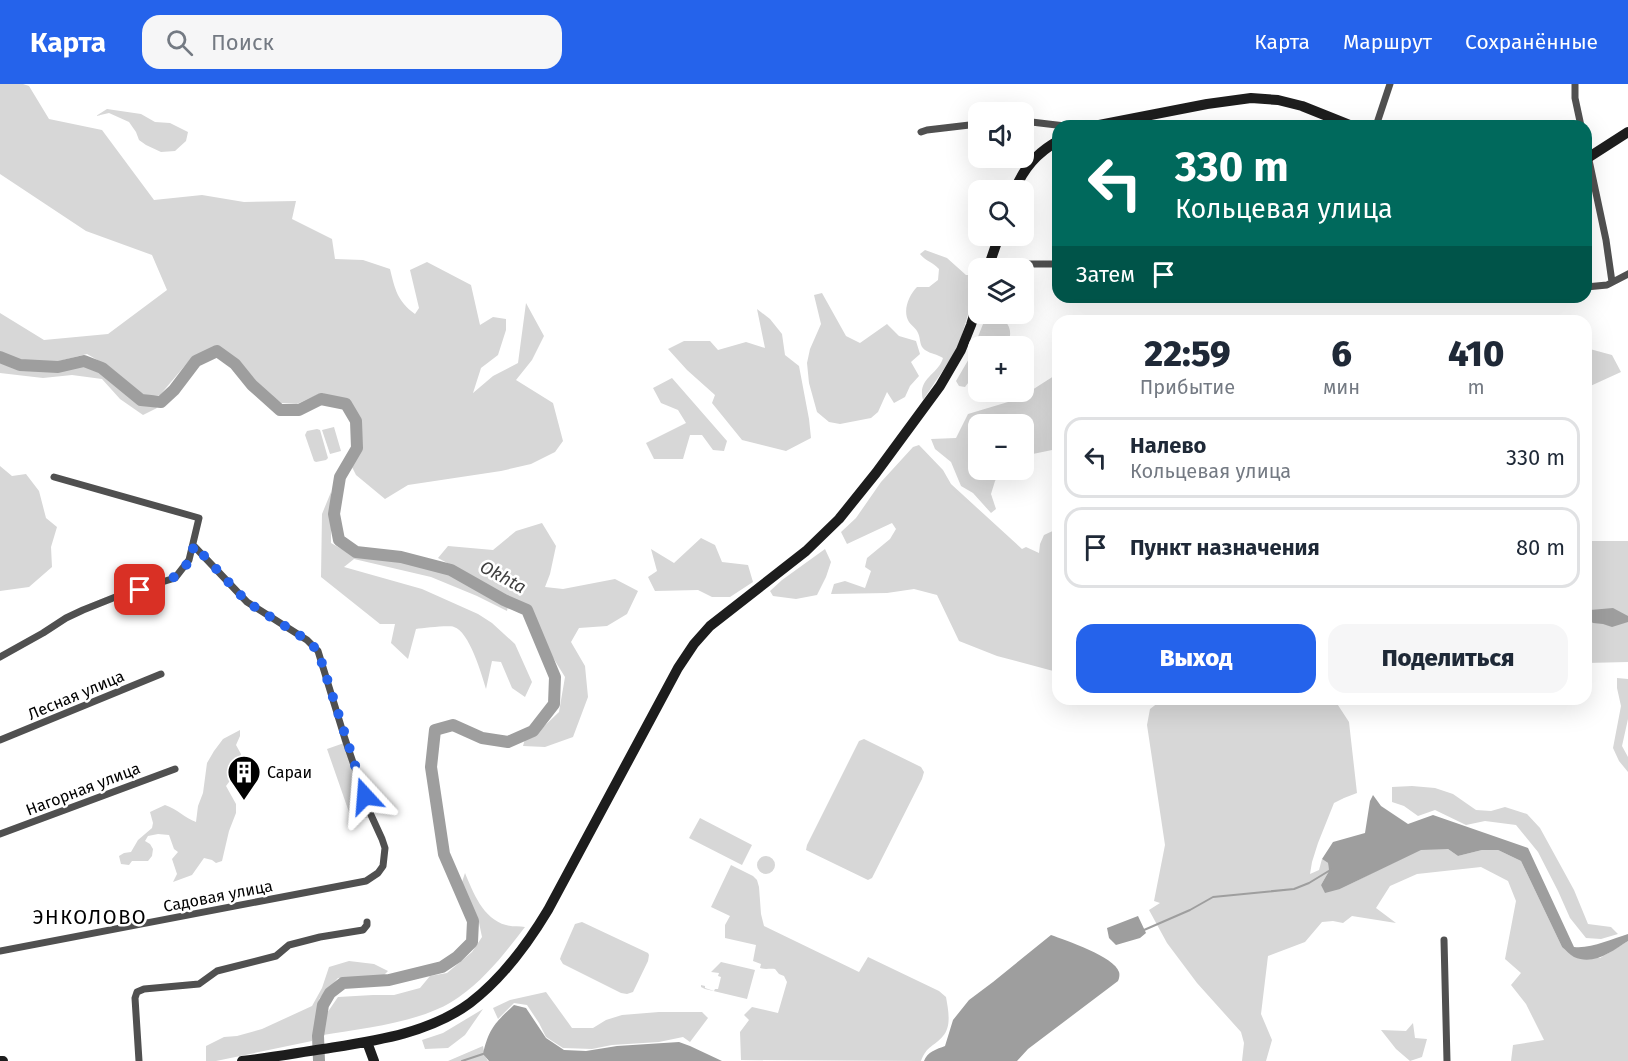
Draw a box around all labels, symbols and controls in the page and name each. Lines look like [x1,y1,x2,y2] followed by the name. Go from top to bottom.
[142,15,562,69] search box
[30,26,106,59] text: Карта
[163,26,196,59] icon: search
[211,29,274,56] text: Поиск
[1254,29,1310,55] text: Карта
[1343,29,1432,55] text: Маршрут
[1465,29,1598,55] text: Сохранённые
[968,102,1034,480] map controls
[968,102,1034,168] button: sound
[1175,142,1289,192] text: 330 m
[1076,144,1154,222] icon: left
[968,180,1034,246] button: search
[1175,193,1393,225] text: Кольцевая улица
[968,258,1034,324] button: layers
[1147,258,1180,291] icon: arrive
[1076,261,1135,288] text: Затем
[1144,332,1231,376] text: 22:59
[1331,332,1352,376] text: 6
[1448,332,1504,376] text: 410
[968,336,1034,402] button: +
[1140,375,1235,399] text: Прибытие
[1323,375,1360,399] text: мин
[1468,375,1485,399] text: m
[968,414,1034,480] button: −
[1130,432,1206,459] text: Налево
[1079,441,1112,474] icon: left
[1506,444,1565,471] text: 330 m
[1130,459,1291,483] text: Кольцевая улица
[1079,531,1112,564] icon: arrive
[1130,534,1320,561] text: Пункт назначения
[1516,534,1565,561] text: 80 m
[476,556,530,598] water label: Okhta
[114,564,165,615] pin
[123,573,156,606] icon: arrive
[1076,624,1316,693] button: Выход
[1328,624,1568,693] button: Поделиться
[25,666,127,724] street label: Лесная улица
[226,754,262,801] building icon: Сараи
[23,758,143,820] street label: Нагорная улица
[267,763,312,782] place label: Сараи
[333,764,397,828] position arrow
[162,876,274,916] street label: Садовая улица
[33,905,147,929] district label: ЭНКОЛОВО

